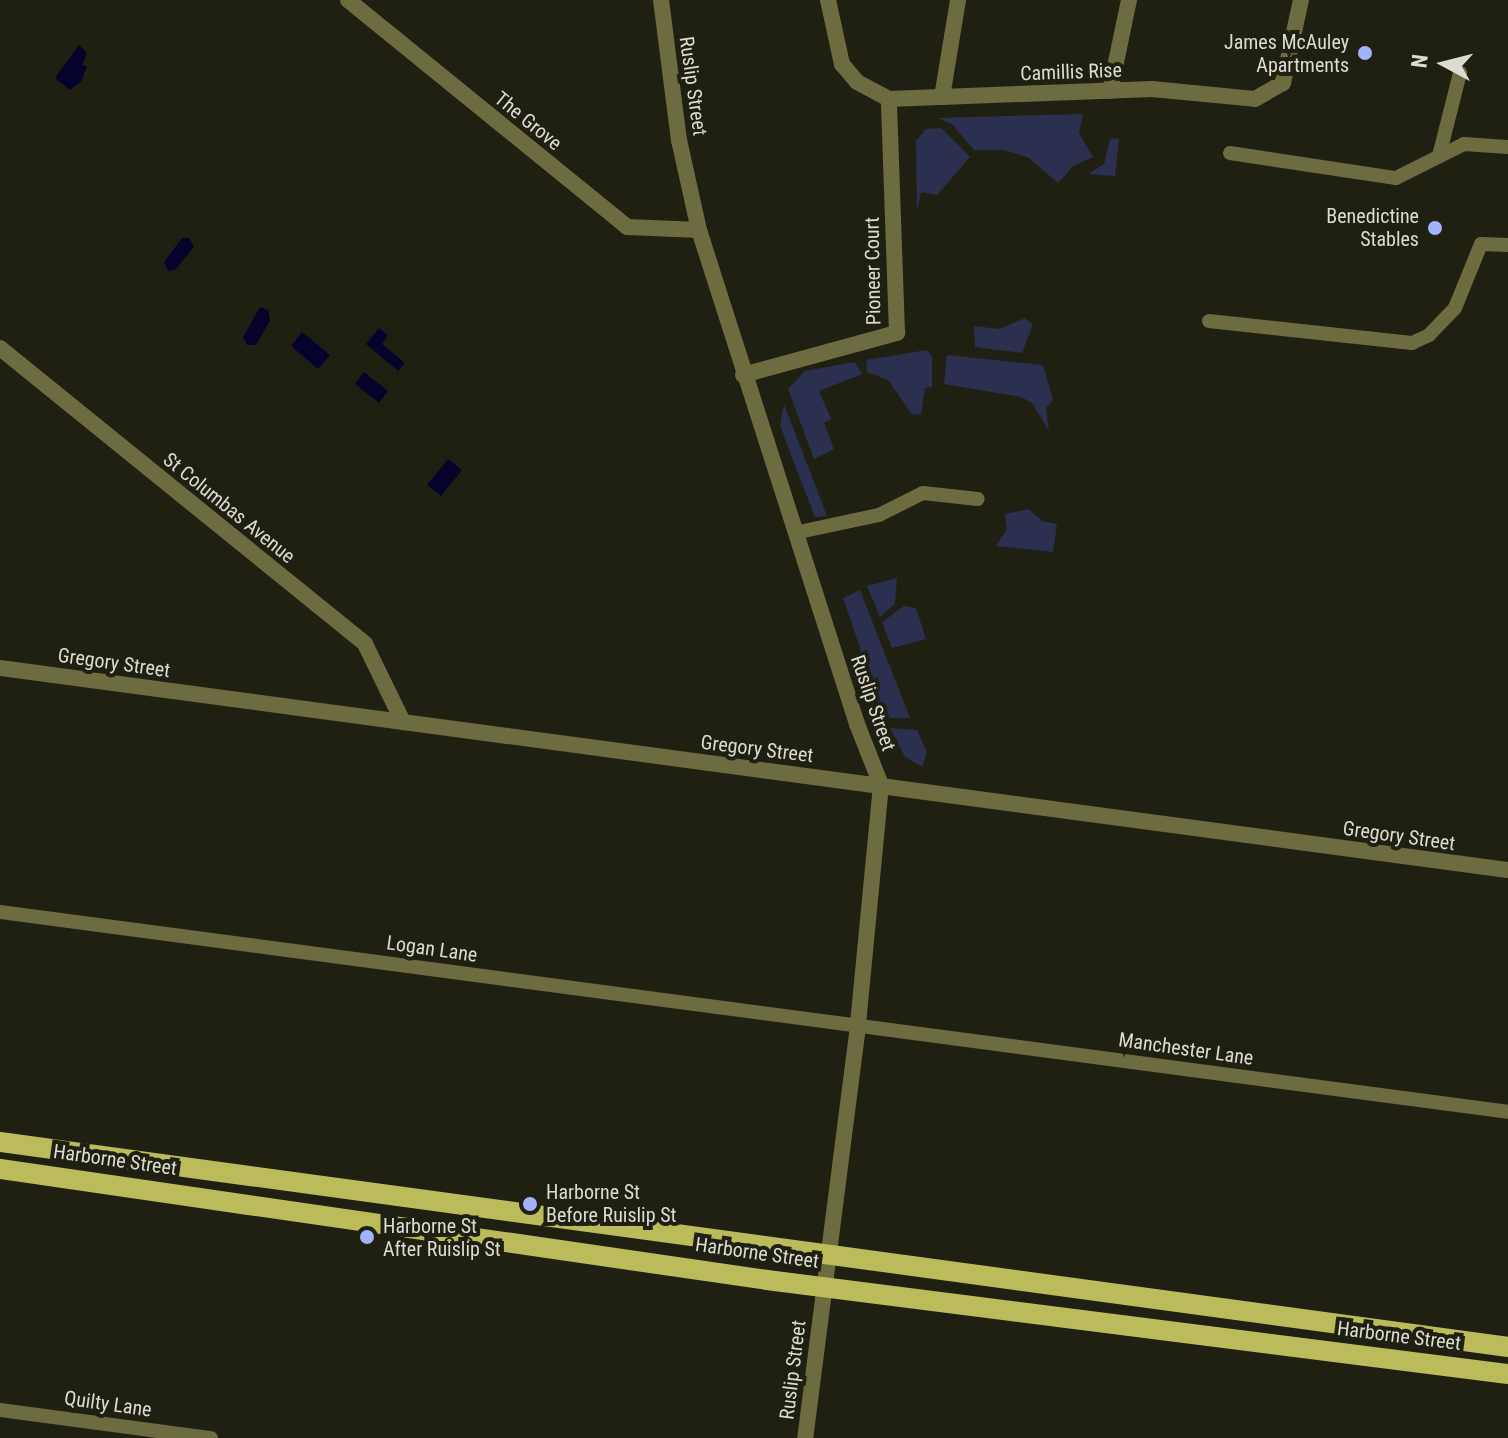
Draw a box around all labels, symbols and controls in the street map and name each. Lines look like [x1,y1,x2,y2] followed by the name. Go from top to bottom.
[1404,24,1484,104] north arrow
[1224,30,1349,77] place label: James McAuley Apartments
[674,35,712,137] street label: Ruslip Street
[1356,44,1374,62] marker: James McAuley Apartments
[1406,53,1433,69] text: N
[1020,58,1122,86] street label: Camillis Rise
[490,87,566,155] street label: The Grove
[1326,204,1419,251] place label: Benedictine Stables
[860,217,886,325] street label: Pioneer Court
[1426,219,1444,237] marker: Benedictine Stables
[158,448,300,568] street label: St Columbas Avenue
[56,643,172,683] street label: Gregory Street
[845,652,901,754] street label: Ruslip Street
[699,730,815,768] street label: Gregory Street
[1341,816,1457,856] street label: Gregory Street
[385,931,479,967] street label: Logan Lane
[1117,1028,1255,1070] street label: Manchester Lane
[52,1139,178,1181] street label: Harborne Street
[546,1180,676,1227] place label: Harborne St Before Ruislip St
[521,1195,539,1213] marker: Harborne St Before Ruislip St
[383,1214,501,1261] place label: Harborne St After Ruislip St
[358,1228,376,1246] marker: Harborne St After Ruislip St
[694,1232,820,1274] street label: Harborne Street
[1336,1316,1462,1356] street label: Harborne Street
[775,1319,811,1421] street label: Ruslip Street
[63,1386,153,1422] street label: Quilty Lane

